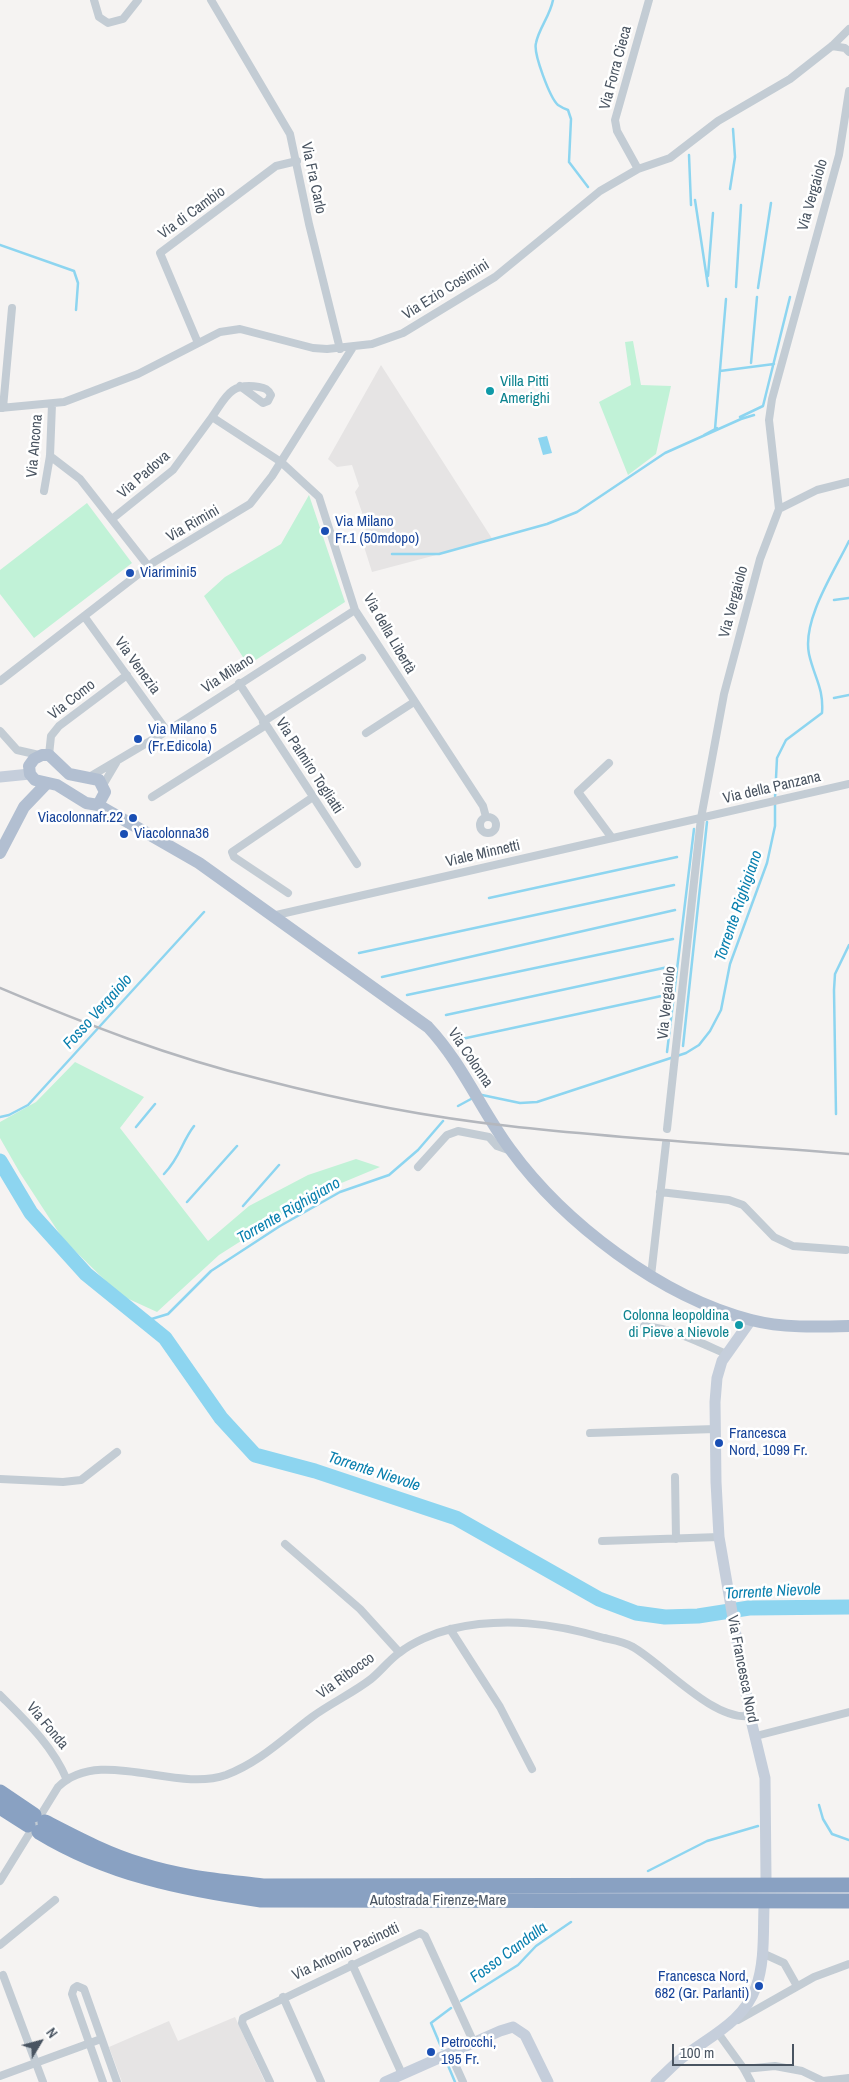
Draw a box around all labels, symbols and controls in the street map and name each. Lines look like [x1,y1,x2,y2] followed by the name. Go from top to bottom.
[596,24,636,112] street label: Via Forra Cieca
[297,140,329,216] street label: Via Fra Carlo
[794,157,832,233] street label: Via Vergaiolo
[155,183,229,243] street label: Via di Cambio
[399,256,493,324] street label: Via Ezio Cosimini
[500,373,550,408] place label: Villa Pitti Amerighi
[484,385,496,397] marker: Villa Pitti Amerighi
[23,414,47,478] street label: Via Ancona
[114,447,174,503] street label: Via Padova
[163,502,223,546] street label: Via Rimini
[335,513,419,548] place label: Via Milano Fr.1 (50mdopo)
[319,525,331,537] marker: Via Milano Fr.1 (50mdopo)
[140,564,197,582] place label: Viarimini5
[716,564,752,640] street label: Via Vergaiolo
[124,567,136,579] marker: Viarimini5
[359,591,419,677] street label: Via della Libertà
[110,634,164,698] street label: Via Venezia
[199,650,257,698] street label: Via Milano
[45,676,99,724] street label: Via Como
[271,715,347,817] street label: Via Palmiro Togliatti
[148,721,217,756] place label: Via Milano 5 (Fr.Edicola)
[132,733,144,745] marker: Via Milano 5 (Fr.Edicola)
[721,768,823,808] street label: Via della Panzana
[38,809,123,827] place label: Viacolonnafr.22
[127,812,139,824] marker: Viacolonnafr.22
[134,825,209,843] place label: Viacolonna36
[118,828,130,840] marker: Viacolonna36
[444,837,522,871] street label: Viale Minnetti
[711,848,767,964] water label: Torrente Righigiano
[654,965,680,1041] street label: Via Vergaiolo
[59,971,137,1053] water label: Fosso Vergaiolo
[444,1025,496,1091] street label: Via Colonna
[234,1174,344,1248] water label: Torrente Righigiano
[623,1307,729,1342] place label: Colonna leopoldina di Pieve a Nievole
[733,1319,745,1331] marker: Colonna leopoldina di Pieve a Nievole
[729,1425,808,1460] place label: Francesca Nord, 1099 Fr.
[713,1437,725,1449] marker: Francesca Nord, 1099 Fr.
[325,1448,423,1496] water label: Torrente Nievole
[725,1580,821,1604] water label: Torrente Nievole
[723,1614,761,1724] street label: Via Francesca Nord
[314,1649,378,1703] street label: Via Ribocco
[22,1699,72,1753] street label: Via Fonda
[370,1892,506,1910] street label: Autostrada Firenze-Mare
[290,1919,402,1985] street label: Via Antonio Pacinotti
[467,1919,551,1987] water label: Fosso Candalla
[655,1968,749,2003] place label: Francesca Nord, 682 (Gr. Parlanti)
[753,1980,765,1992] marker: Francesca Nord, 682 (Gr. Parlanti)
[15,2017,65,2067] north arrow
[42,2024,62,2042] text: N
[441,2034,496,2069] place label: Petrocchi, 195 Fr.
[674,2034,796,2066] scale bar
[680,2042,714,2063] text: 100 m
[425,2046,437,2058] marker: Petrocchi, 195 Fr.

